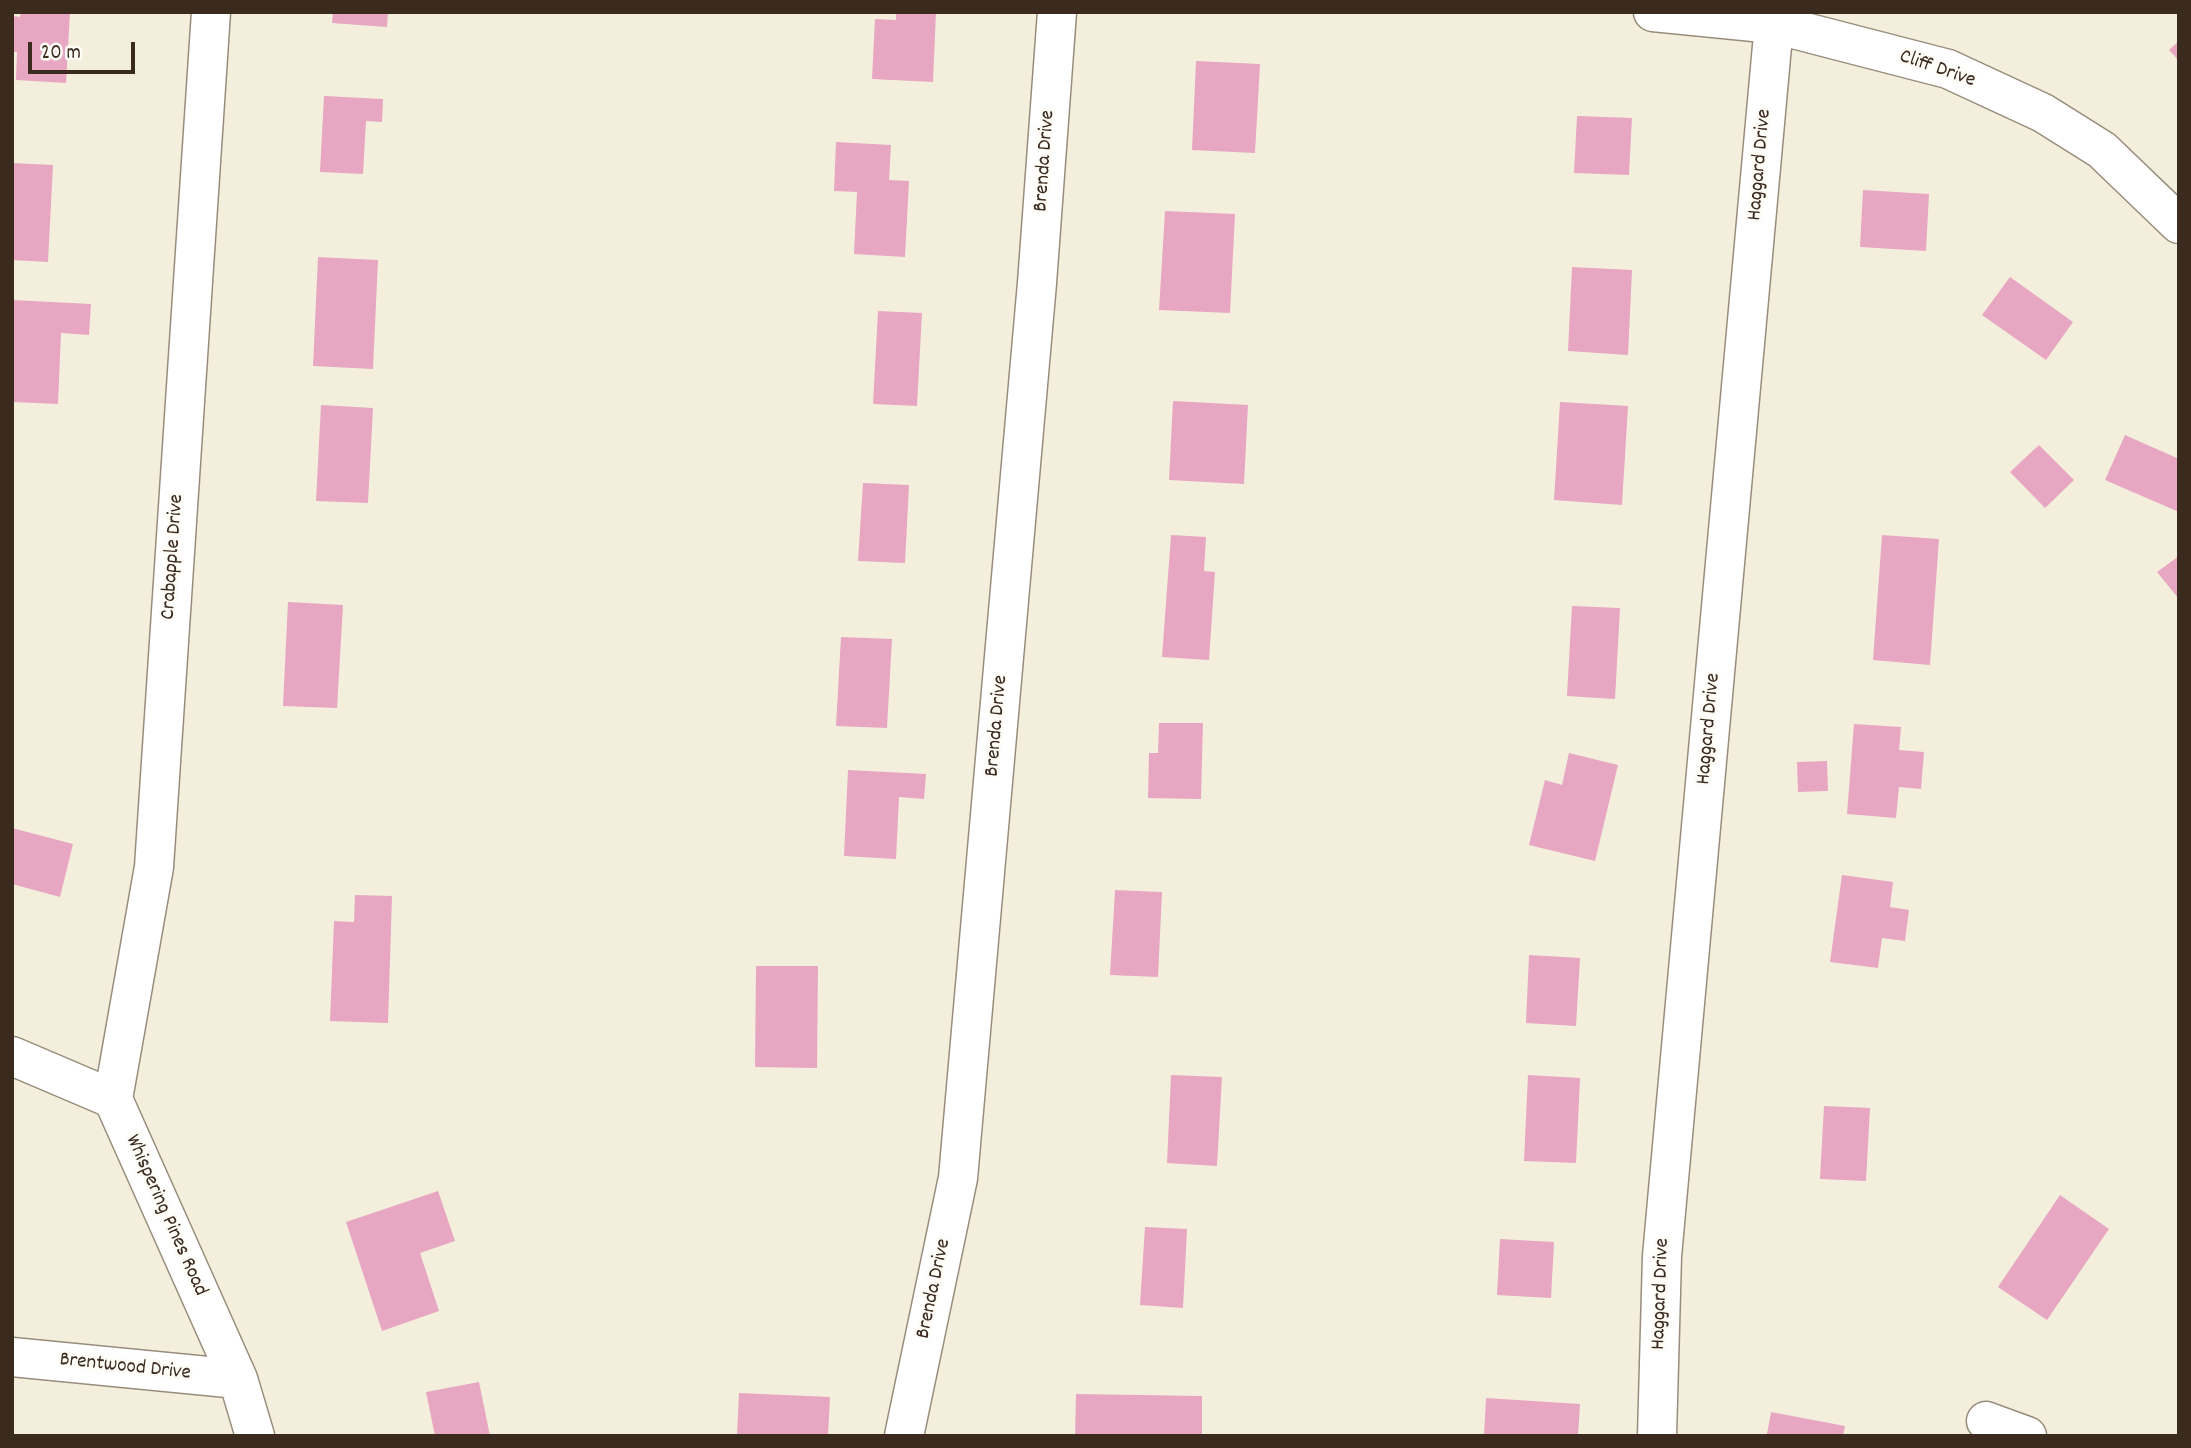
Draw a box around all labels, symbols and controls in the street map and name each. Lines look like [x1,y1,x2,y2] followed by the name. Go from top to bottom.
[32,28,138,72] scale bar
[41,39,81,69] text: 20 m
[1896,45,1978,95] street label: Cliff Drive
[1744,108,1778,222] street label: Haggard Drive
[1030,109,1062,213] street label: Brenda Drive
[157,493,191,621] street label: Crabapple Drive
[1693,672,1727,786] street label: Haggard Drive
[981,674,1015,778] street label: Brenda Drive
[118,1131,212,1301] street label: Whispering Pines Road
[912,1237,958,1341] street label: Brenda Drive
[1647,1238,1677,1350] street label: Haggard Drive
[58,1349,192,1387] street label: Brentwood Drive

